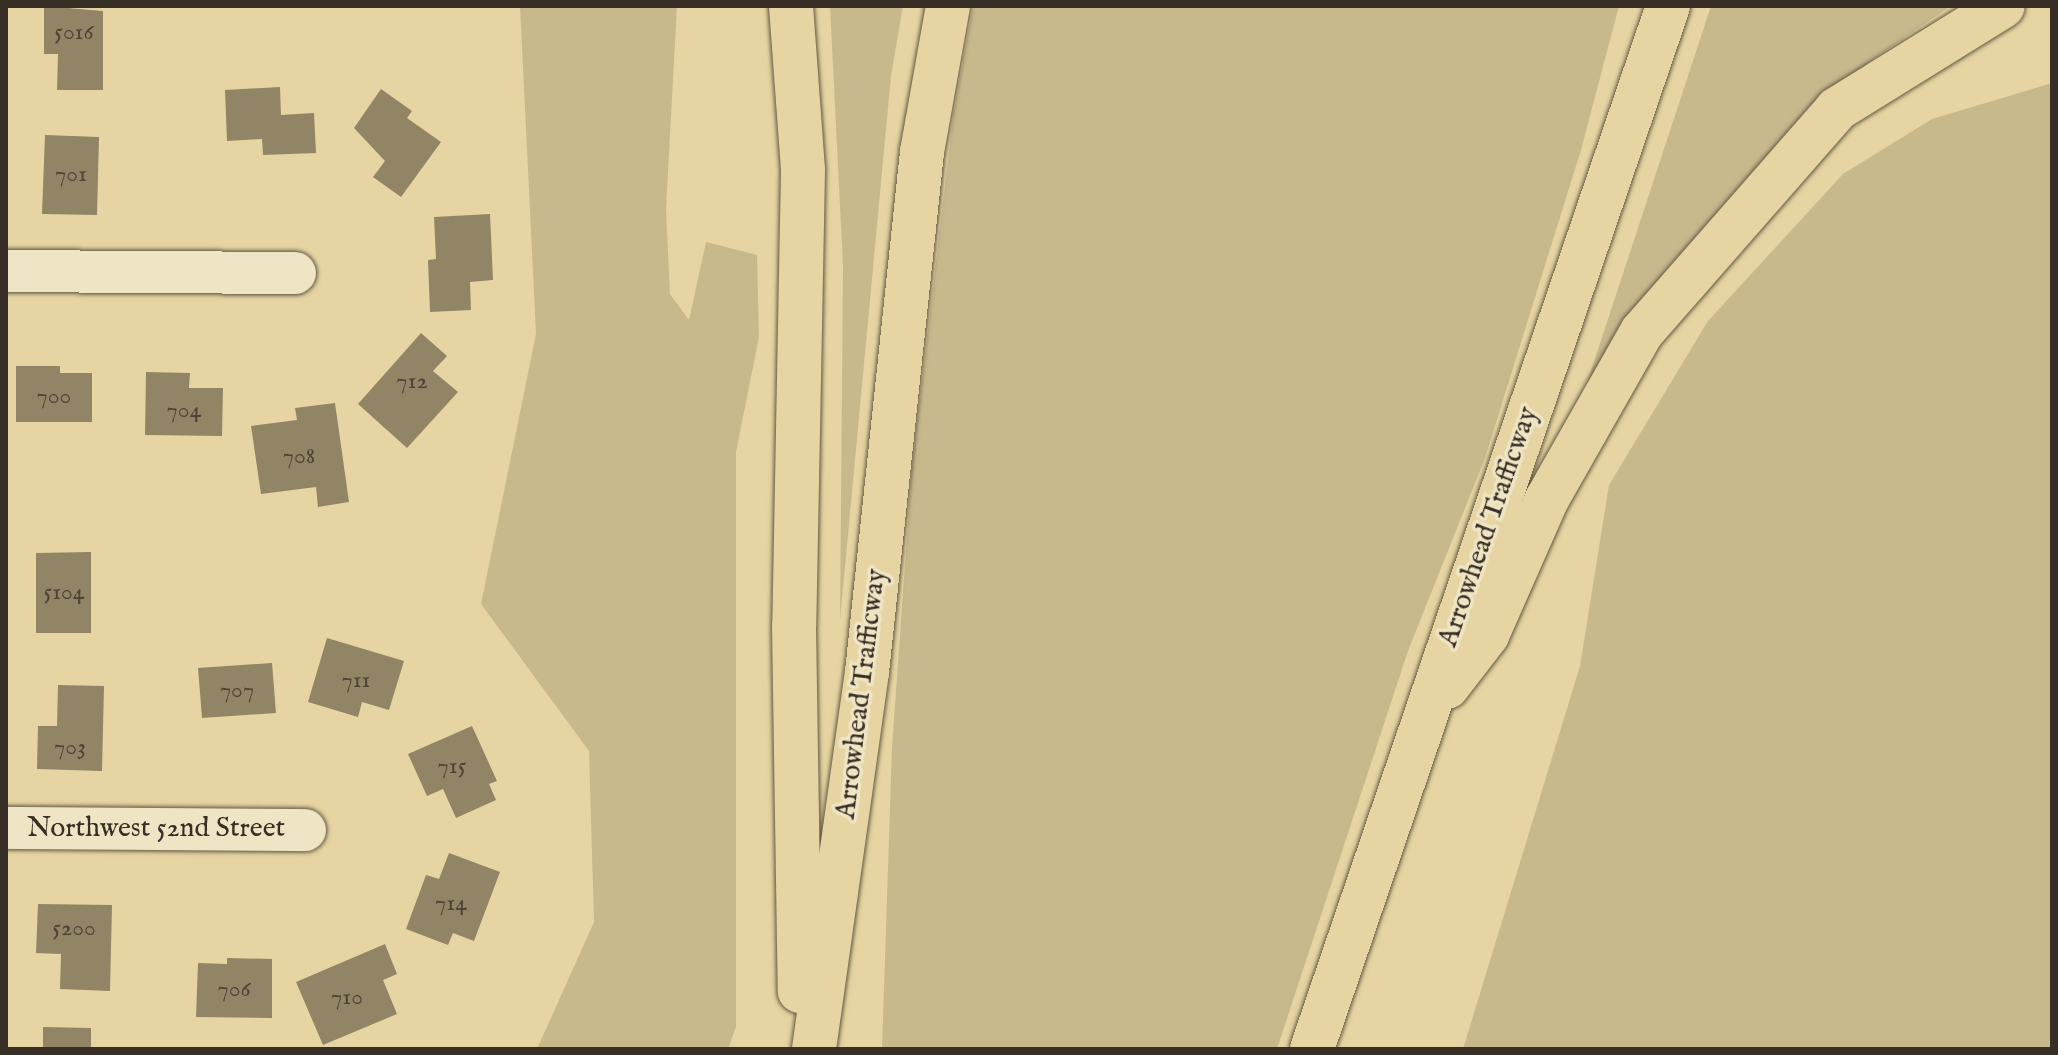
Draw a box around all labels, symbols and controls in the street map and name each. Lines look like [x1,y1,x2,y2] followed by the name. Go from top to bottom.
[54,19,94,47] house number: 5016
[55,161,87,189] house number: 701
[396,368,428,396] house number: 712
[37,383,71,411] house number: 700
[167,397,201,425] house number: 704
[1432,402,1546,652] street label: Arrowhead Trafficway
[283,443,315,471] house number: 708
[830,567,894,821] street label: Arrowhead Trafficway
[43,579,85,607] house number: 5104
[341,667,371,695] house number: 711
[220,677,254,705] house number: 707
[54,734,86,762] house number: 703
[438,753,466,781] house number: 715
[27,812,285,846] street label: Northwest 52nd Street
[435,890,467,918] house number: 714
[52,915,96,943] house number: 5200
[217,976,251,1004] house number: 706
[331,984,363,1012] house number: 710

